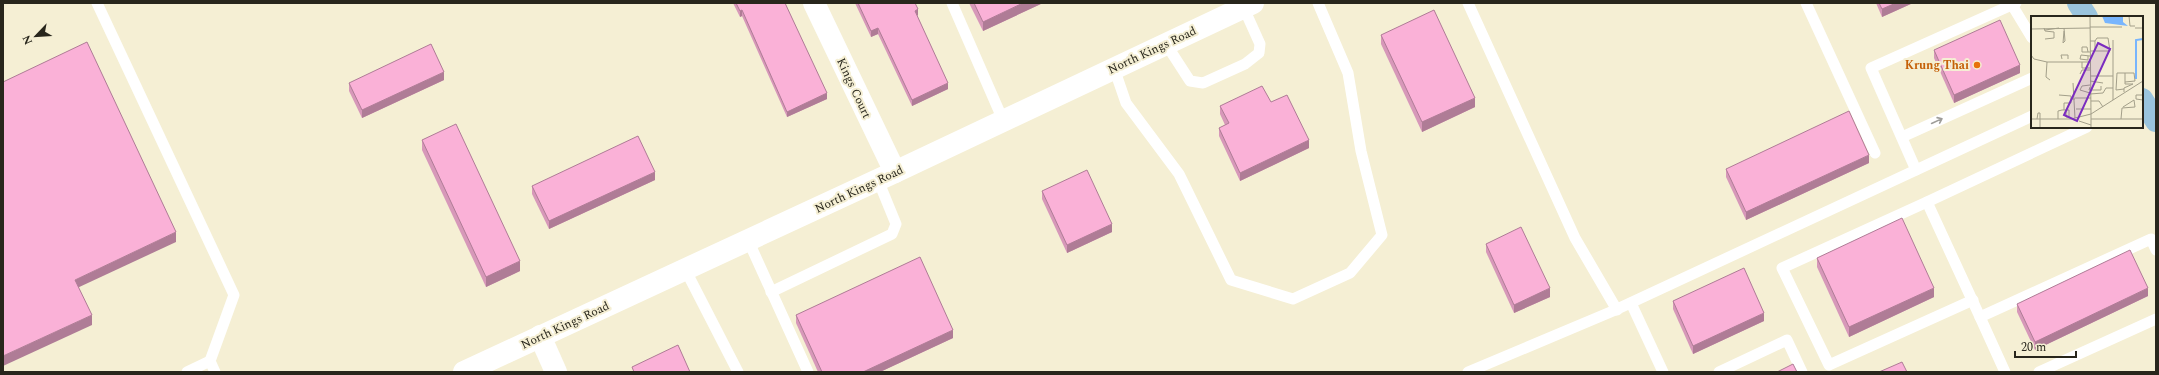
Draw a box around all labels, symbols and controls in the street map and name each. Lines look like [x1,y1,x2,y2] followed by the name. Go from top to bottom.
[16,16,56,56] north arrow
[2031,16,2143,128] inset map
[1105,21,1200,79] street label: North Kings Road
[18,32,37,48] text: N
[831,55,876,122] street label: Kings Court
[1905,56,1969,75] place label: Krung Thai
[1972,60,1982,70] marker: Krung Thai
[1931,117,1943,124] one-way arrow
[812,160,907,218] street label: North Kings Road
[518,296,613,354] street label: North Kings Road
[2015,333,2076,359] scale bar
[2021,338,2046,357] text: 20 m

